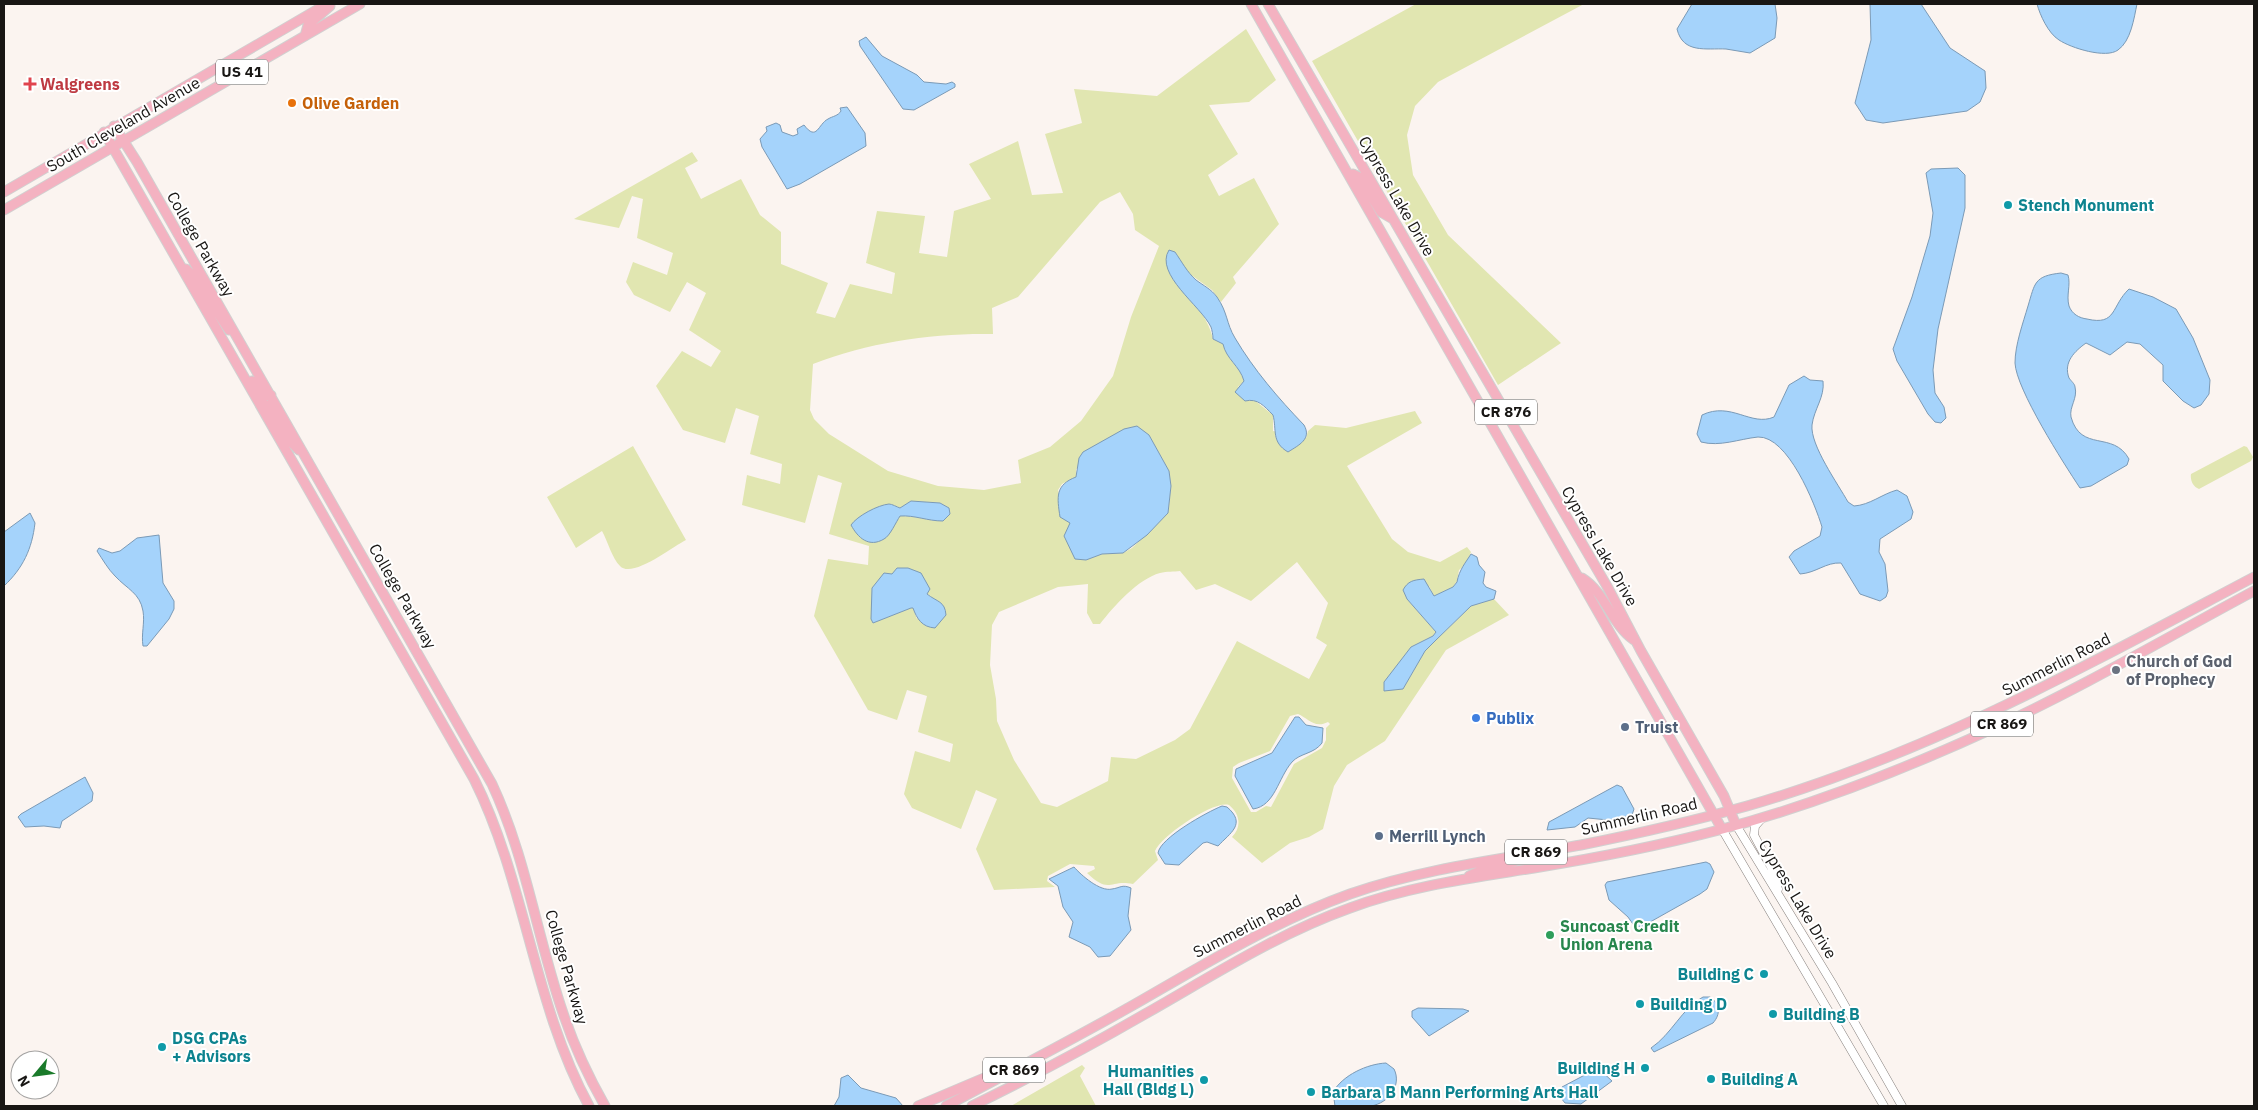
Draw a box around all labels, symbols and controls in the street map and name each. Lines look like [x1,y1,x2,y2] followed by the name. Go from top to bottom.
[216,60,268,84] road number: US 41
[43,72,203,176] street label: South Cleveland Avenue
[40,74,120,94] place label: Walgreens
[24,78,36,90] marker: Walgreens
[302,93,399,113] place label: Olive Garden
[286,97,298,109] marker: Olive Garden
[1354,132,1440,260] street label: Cypress Lake Drive
[163,188,239,300] street label: College Parkway
[2018,195,2154,215] place label: Stench Monument
[2002,199,2014,211] marker: Stench Monument
[1475,400,1537,424] road number: CR 876
[1557,482,1643,610] street label: Cypress Lake Drive
[365,540,441,652] street label: College Parkway
[1998,628,2114,700] street label: Summerlin Road
[2126,651,2232,689] place label: Church of God of Prophecy
[2110,664,2122,676] marker: Church of God of Prophecy
[1486,708,1534,728] place label: Publix
[1470,712,1482,724] marker: Publix
[1971,712,2033,736] road number: CR 869
[1635,717,1678,737] place label: Truist
[1619,721,1631,733] marker: Truist
[1579,793,1699,839] street label: Summerlin Road
[1389,826,1486,846] place label: Merrill Lynch
[1373,830,1385,842] marker: Merrill Lynch
[1755,836,1842,962] street label: Cypress Lake Drive
[1505,840,1567,864] road number: CR 869
[1189,890,1305,962] street label: Summerlin Road
[541,907,593,1027] street label: College Parkway
[1560,916,1679,954] place label: Suncoast Credit Union Arena
[1544,929,1556,941] marker: Suncoast Credit Union Arena
[1678,964,1754,984] place label: Building C
[1758,968,1770,980] marker: Building C
[1650,994,1727,1014] place label: Building D
[1634,998,1646,1010] marker: Building D
[1783,1004,1860,1024] place label: Building B
[1767,1008,1779,1020] marker: Building B
[172,1028,251,1066] place label: DSG CPAs + Advisors
[156,1041,168,1053] marker: DSG CPAs + Advisors
[10,1050,60,1100] north arrow
[983,1058,1045,1082] road number: CR 869
[1557,1058,1635,1078] place label: Building H
[1103,1061,1194,1099] place label: Humanities Hall (Bldg L)
[1639,1062,1651,1074] marker: Building H
[1721,1069,1798,1089] place label: Building A
[13,1073,34,1090] text: N
[1705,1073,1717,1085] marker: Building A
[1198,1074,1210,1086] marker: Humanities Hall (Bldg L)
[1321,1082,1599,1102] place label: Barbara B Mann Performing Arts Hall
[1305,1086,1317,1098] marker: Barbara B Mann Performing Arts Hall

